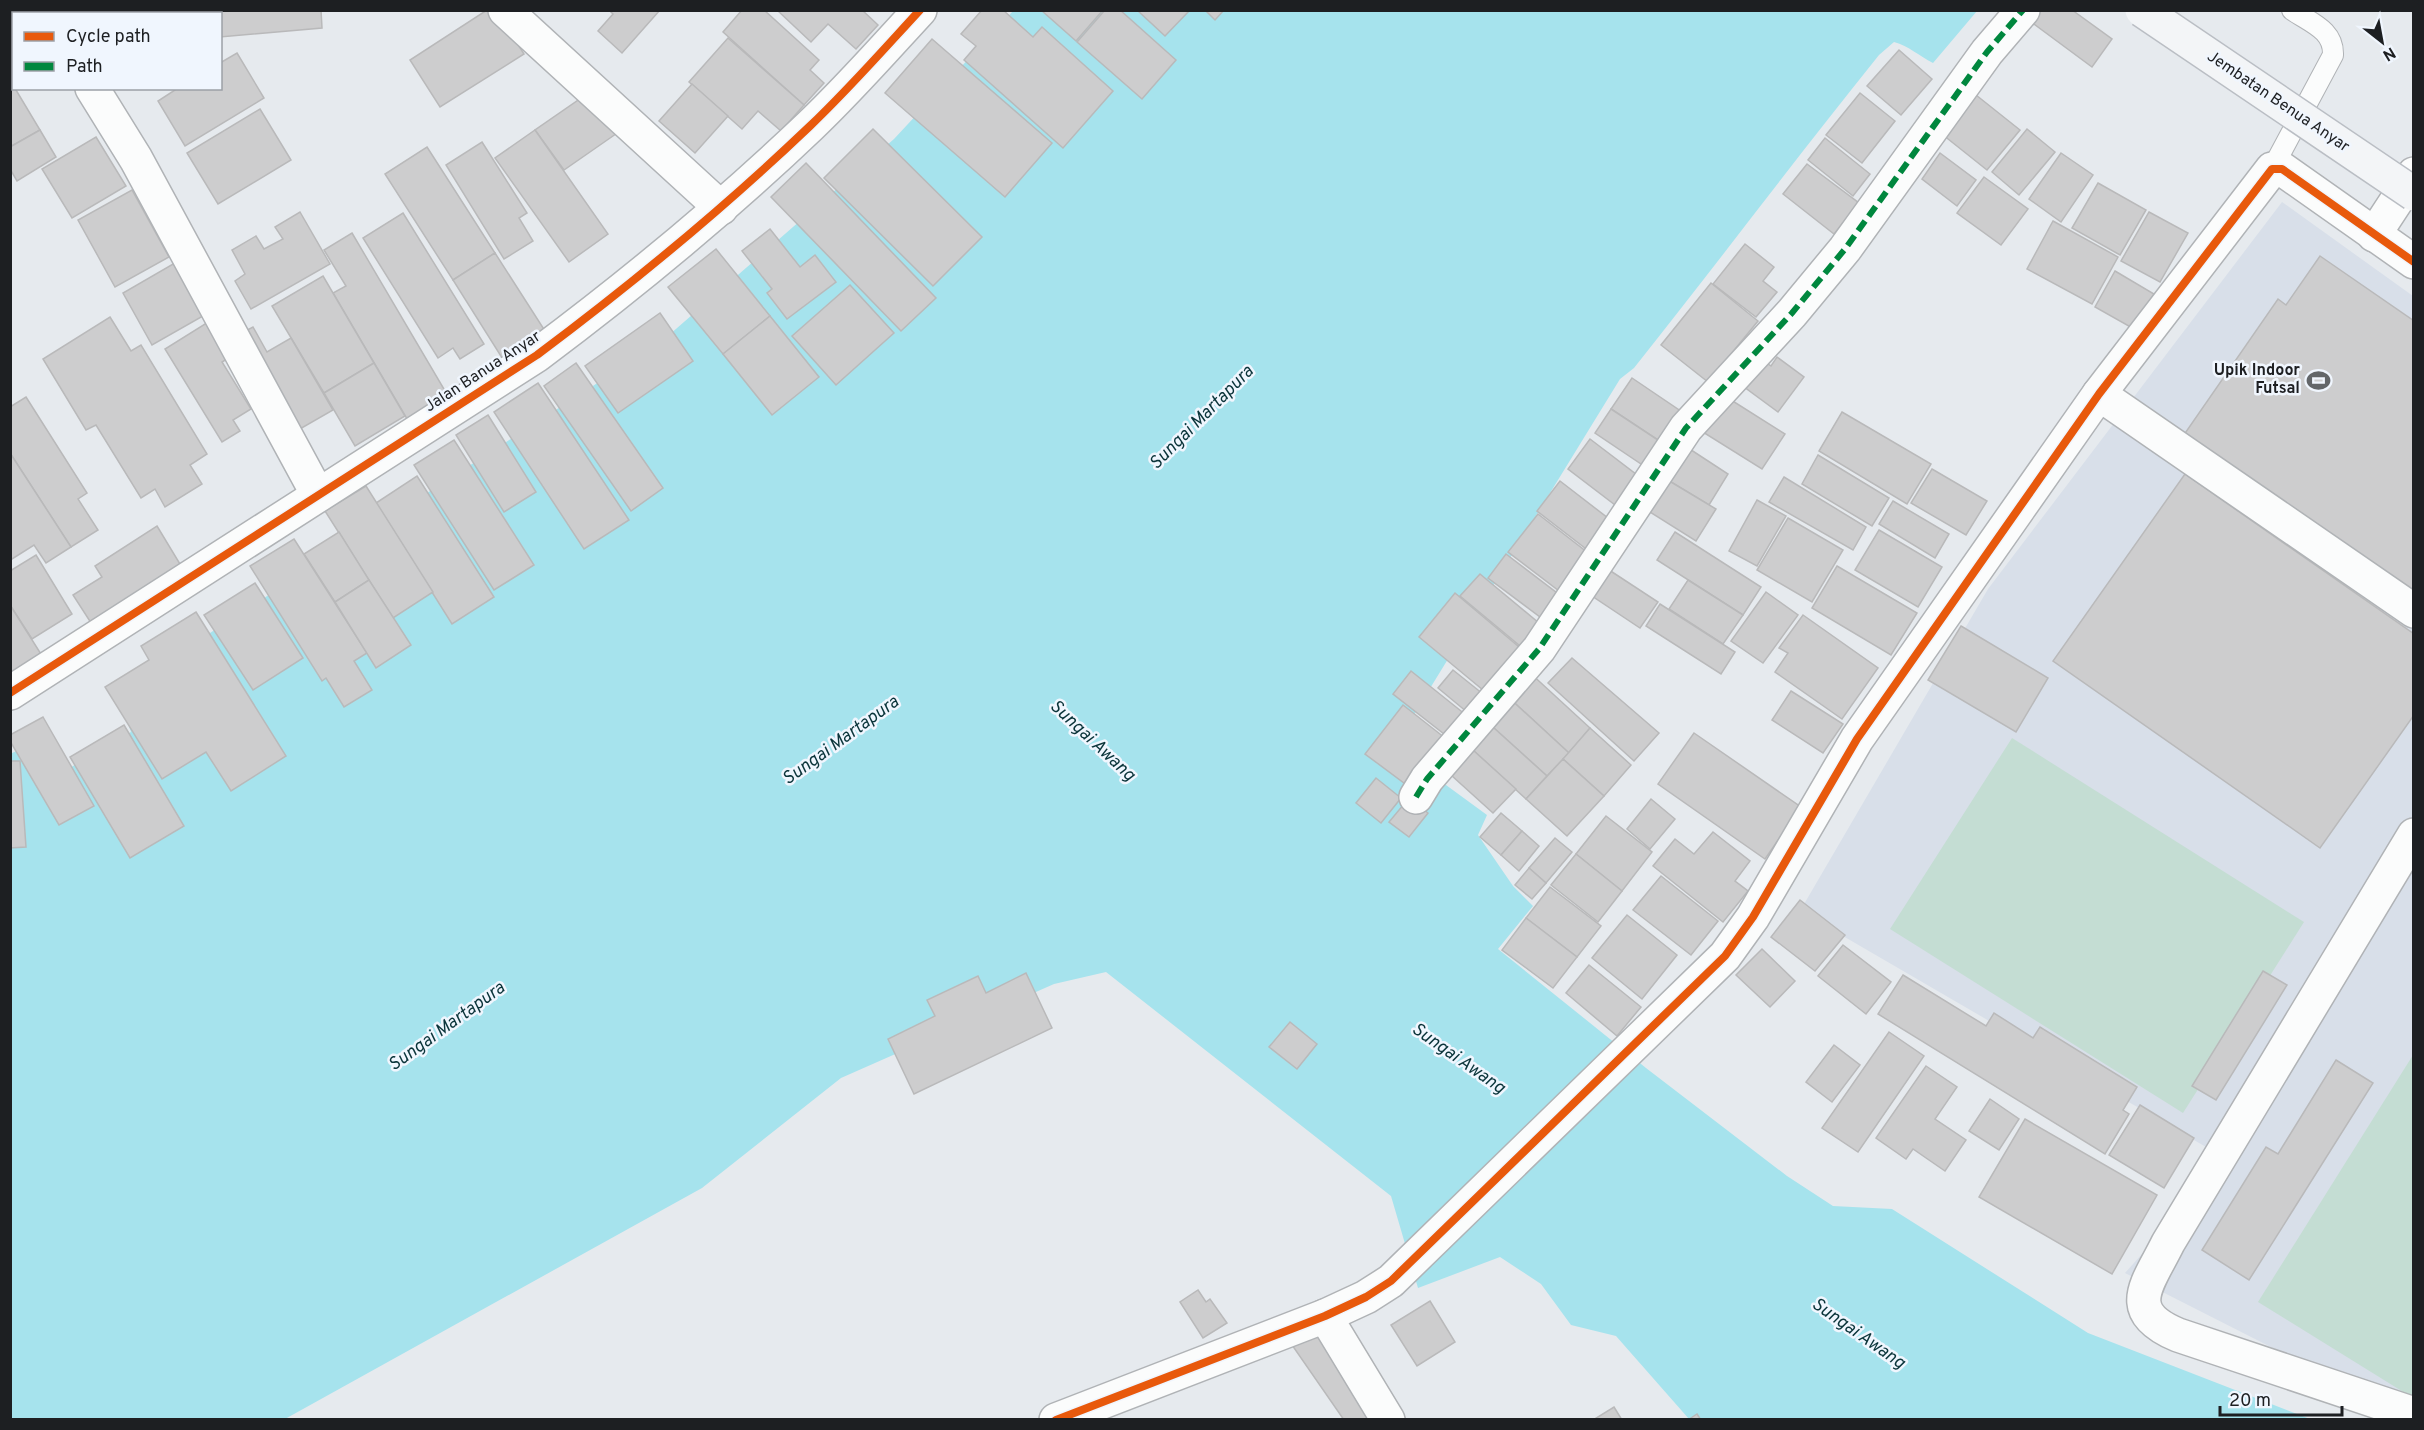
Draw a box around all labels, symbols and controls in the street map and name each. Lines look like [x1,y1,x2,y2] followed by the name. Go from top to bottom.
[12,12,222,90] legend
[2352,12,2412,72] north arrow
[66,26,151,49] text: Cycle path
[2379,42,2399,65] text: N
[2203,47,2353,157] street label: Jembatan Benua Anyar
[66,56,103,79] text: Path
[421,327,545,417] street label: Jalan Banua Anyar
[1145,360,1260,475] water label: Sungai Martapura
[2214,361,2300,399] place label: Upik Indoor Futsal
[2305,367,2331,393] sports icon: Upik Indoor Futsal
[778,691,904,791] water label: Sungai Martapura
[1044,695,1140,787] water label: Sungai Awang
[384,977,510,1077] water label: Sungai Martapura
[1407,1018,1510,1100] water label: Sungai Awang
[1807,1293,1910,1375] water label: Sungai Awang
[2220,1379,2342,1417] scale bar
[2229,1390,2271,1413] text: 20 m

